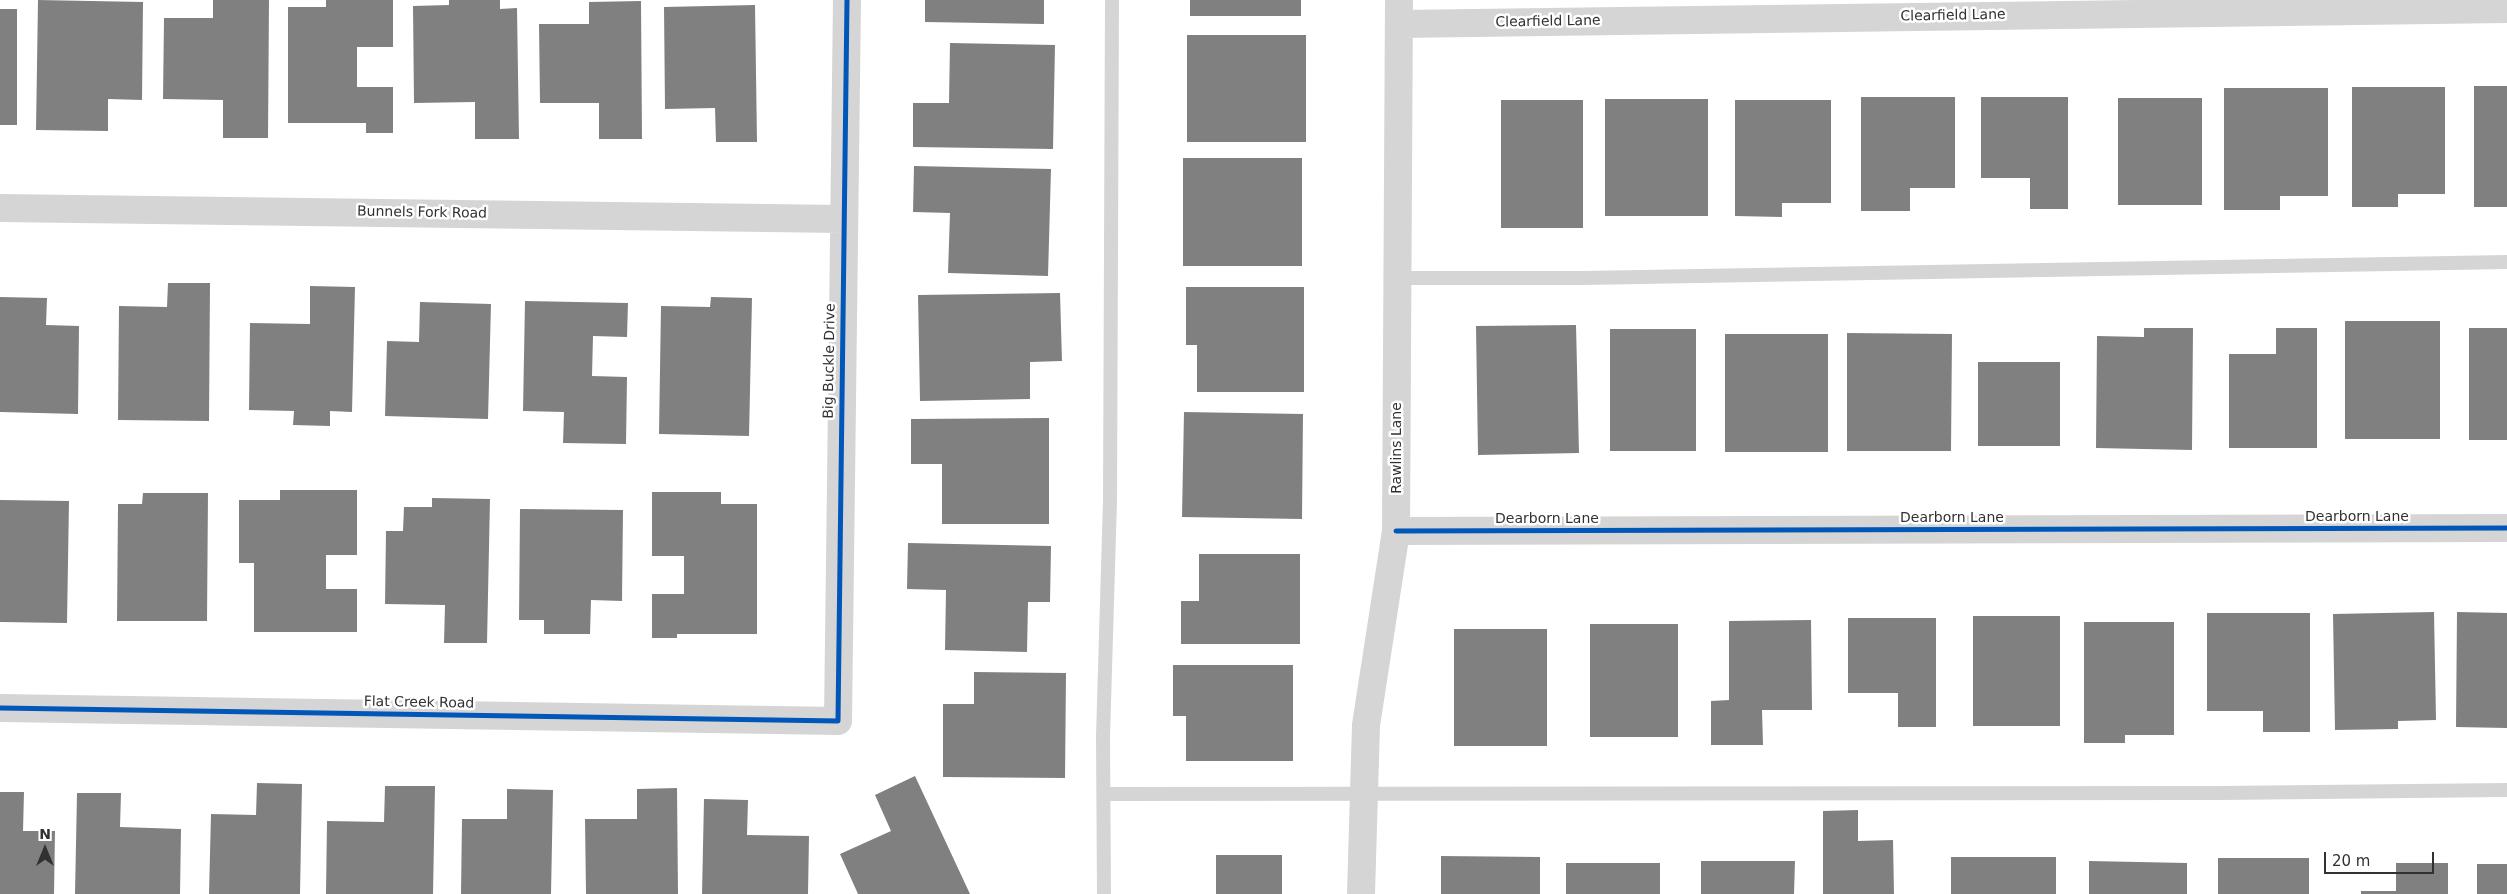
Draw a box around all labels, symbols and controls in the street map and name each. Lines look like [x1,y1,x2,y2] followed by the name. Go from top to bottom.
[1900,7,2006,25] street label: Clearfield Lane
[1495,13,1601,31] street label: Clearfield Lane
[357,203,487,223] street label: Bunnels Fork Road
[821,303,839,419] street label: Big Buckle Drive
[1389,402,1405,494] street label: Rawlins Lane
[2305,509,2409,525] street label: Dearborn Lane
[1900,510,2004,526] street label: Dearborn Lane
[1495,511,1599,527] street label: Dearborn Lane
[364,694,474,712] street label: Flat Creek Road
[20,824,70,874] north arrow
[39,826,51,842] text: N
[2327,842,2437,874] scale bar
[2332,852,2370,870] text: 20 m

